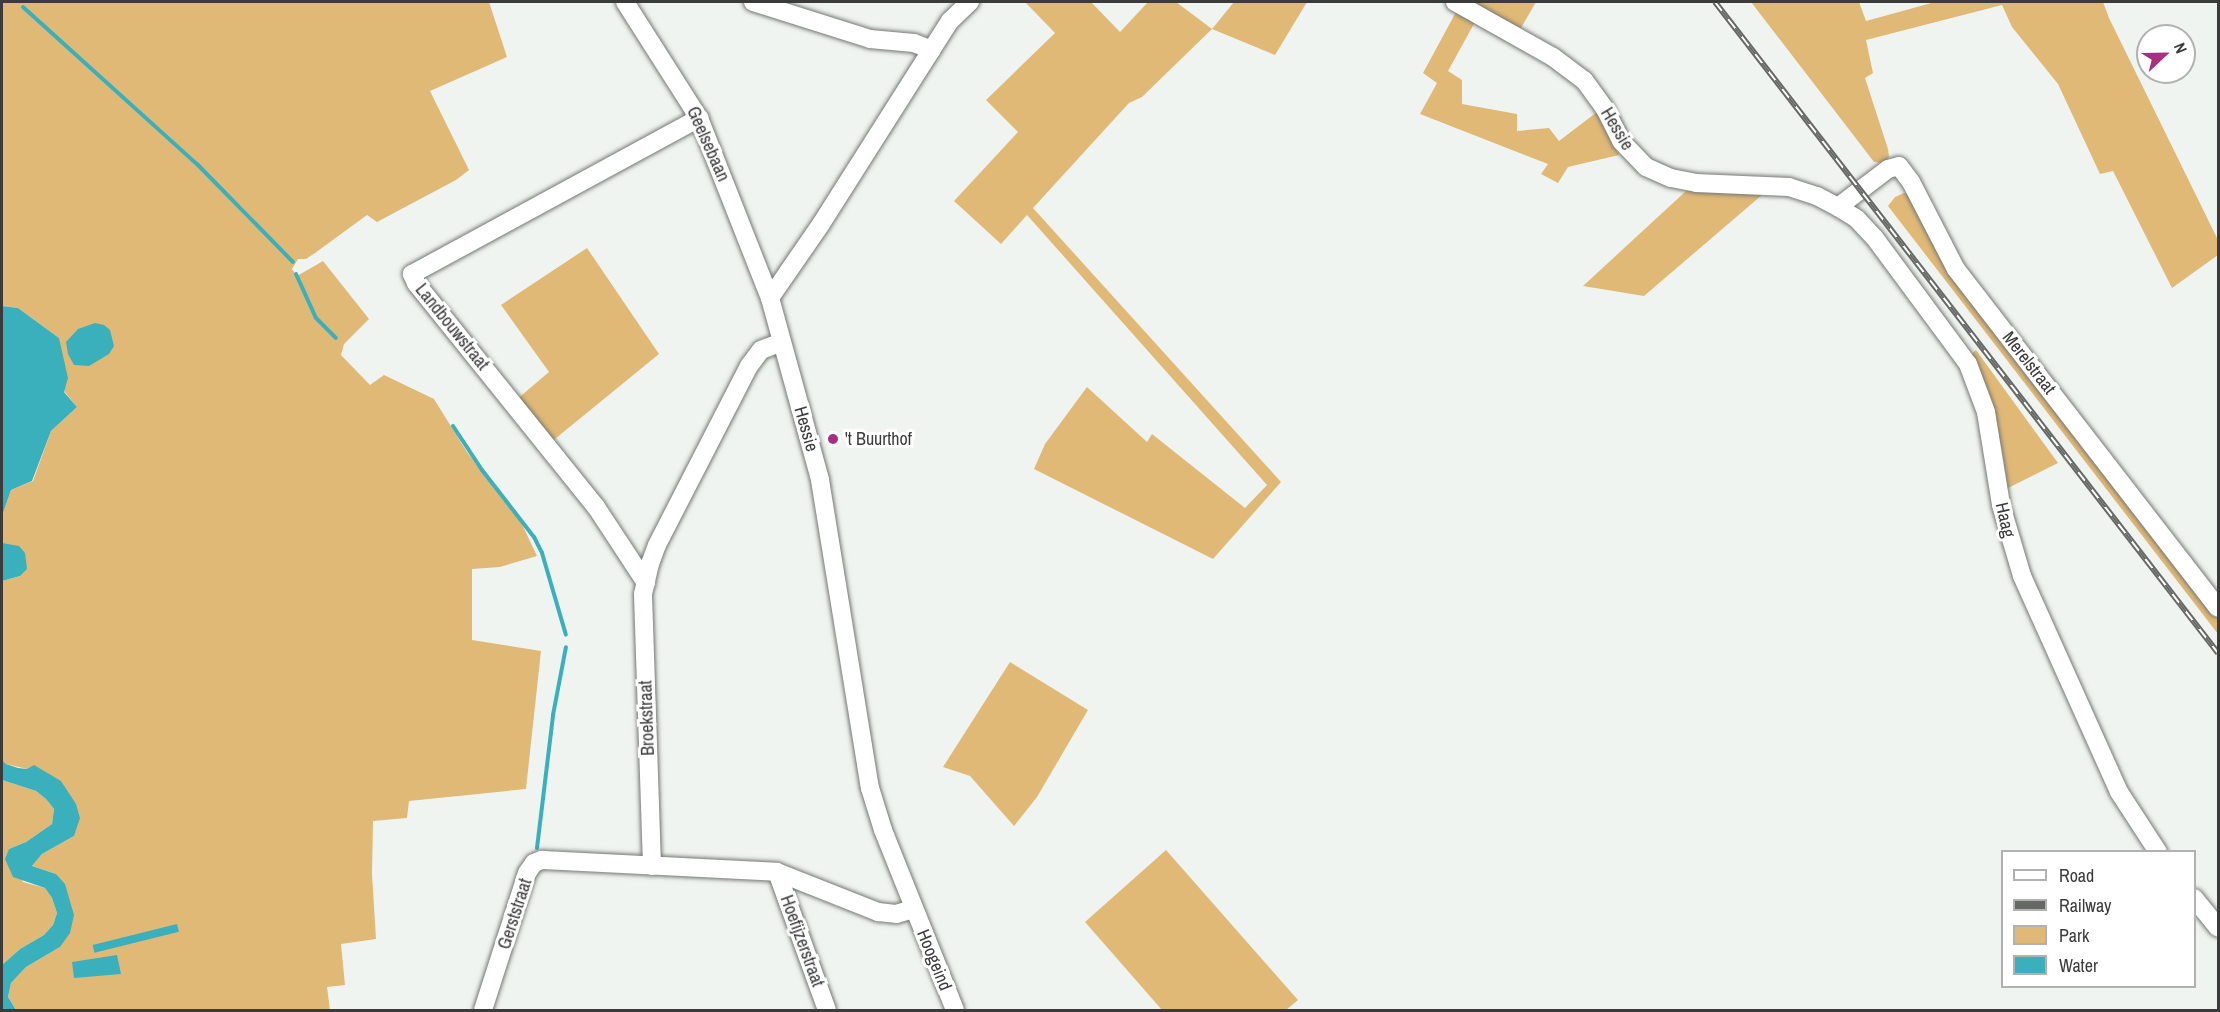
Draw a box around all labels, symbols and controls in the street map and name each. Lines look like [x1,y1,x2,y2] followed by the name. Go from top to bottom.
[2136,24,2196,84] north arrow
[2169,39,2193,57] text: N
[682,103,734,185] street label: Geelsebaan
[1596,104,1638,154] street label: Hessie
[411,279,493,375] street label: Landbouwstraat
[1998,327,2060,399] street label: Merelstraat
[789,404,823,454] street label: Hessie
[845,428,912,450] place label: 't Buurthof
[826,432,840,446] marker: 't Buurthof
[1991,500,2019,540] street label: Haag
[635,680,659,756] street label: Broekstraat
[2001,850,2196,988] legend
[2059,863,2094,888] text: Road
[493,876,537,952] street label: Gerststraat
[775,892,829,990] street label: Hoefijzerstraat
[2059,893,2112,918] text: Railway
[2059,923,2089,948] text: Park
[912,926,956,994] street label: Hoogeind
[2059,953,2098,978] text: Water

